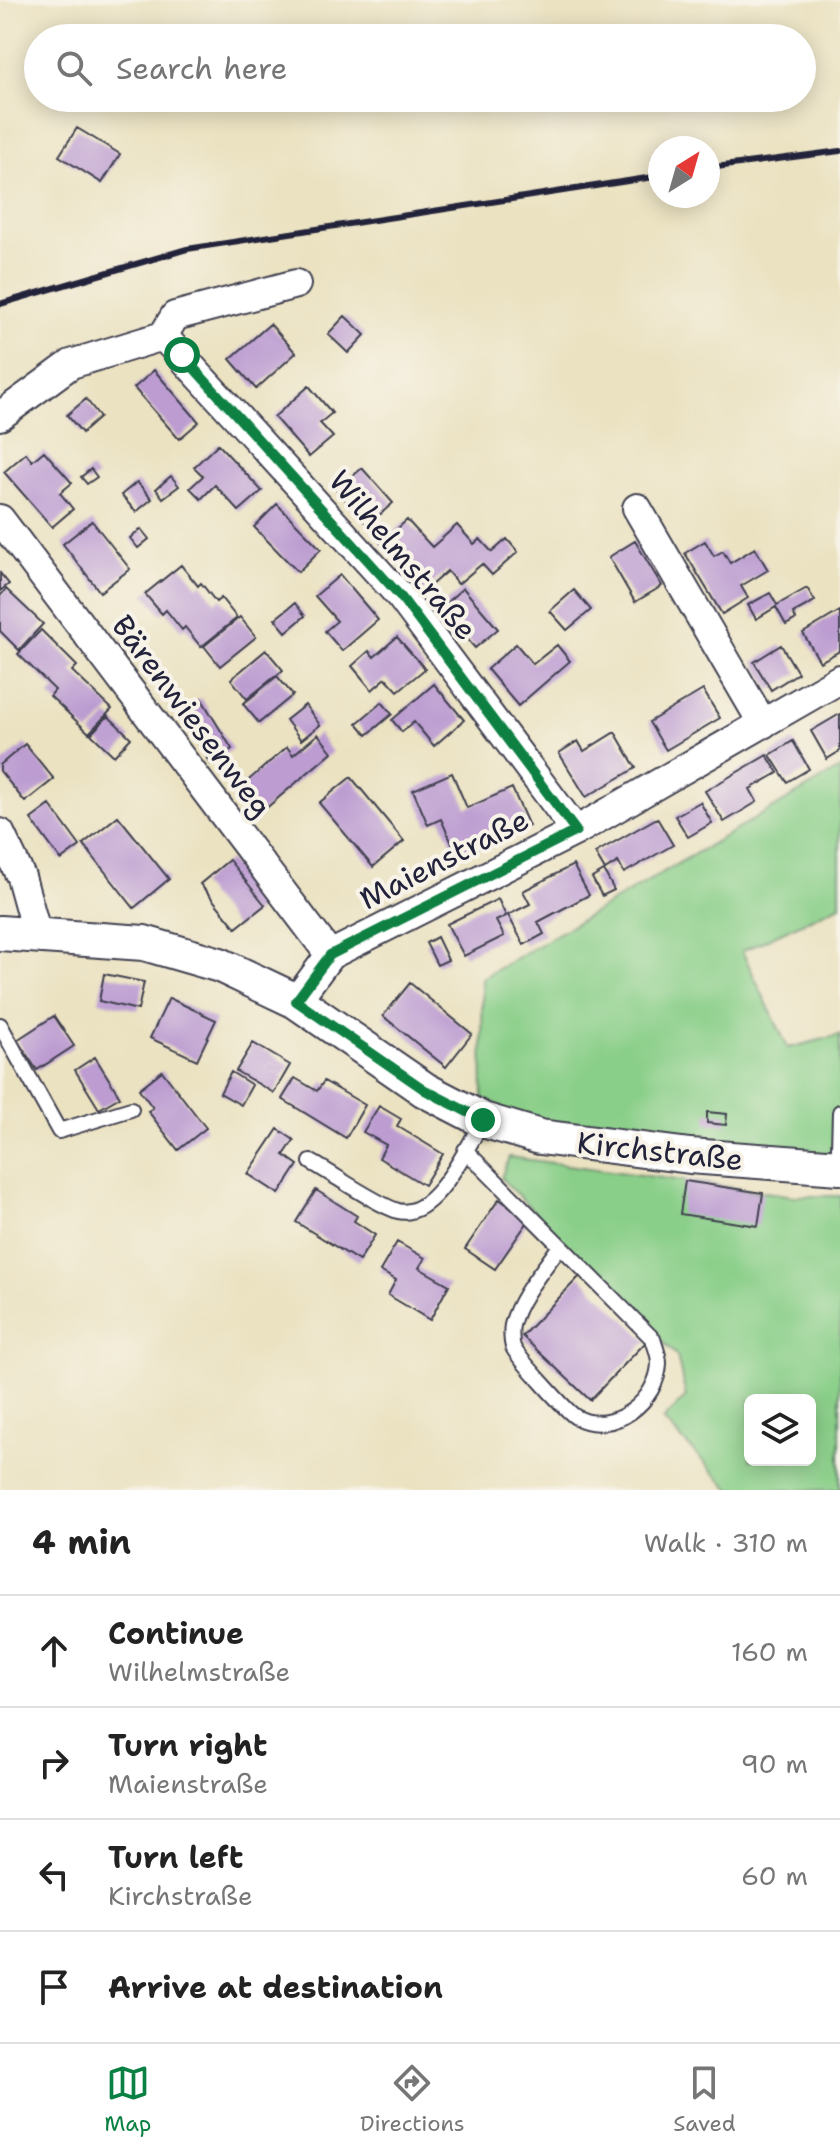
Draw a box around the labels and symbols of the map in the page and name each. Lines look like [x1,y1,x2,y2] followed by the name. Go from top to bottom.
[648,136,720,208] north arrow
[164,337,200,373] route start
[320,461,486,649] street label: Wilhelmstraße
[102,606,282,826] street label: Bärenwiesenweg
[352,799,536,919] street label: Maienstraße
[465,1102,501,1138] route end
[575,1122,745,1180] street label: Kirchstraße

